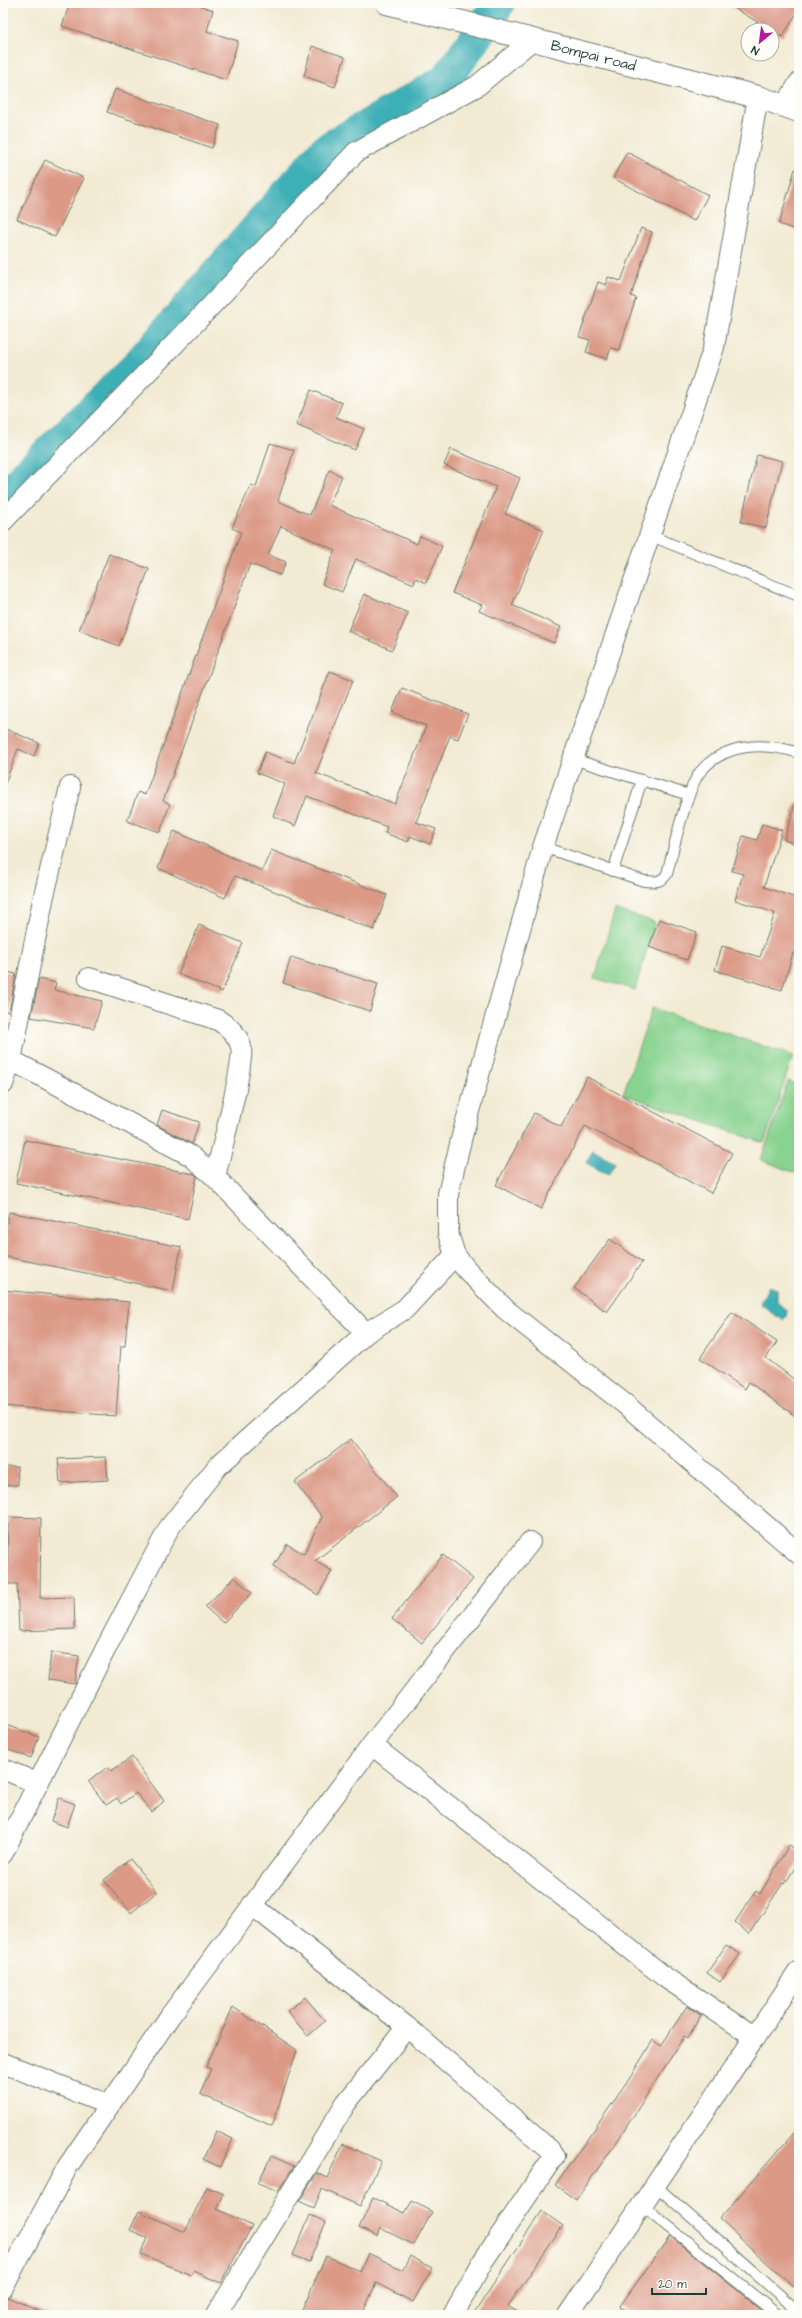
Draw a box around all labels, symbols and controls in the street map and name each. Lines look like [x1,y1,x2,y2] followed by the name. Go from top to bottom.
[740,22,780,62] north arrow
[549,35,638,77] street label: Bompai road
[749,42,762,59] text: N
[652,2270,706,2296] scale bar
[658,2276,687,2293] text: 20 m

